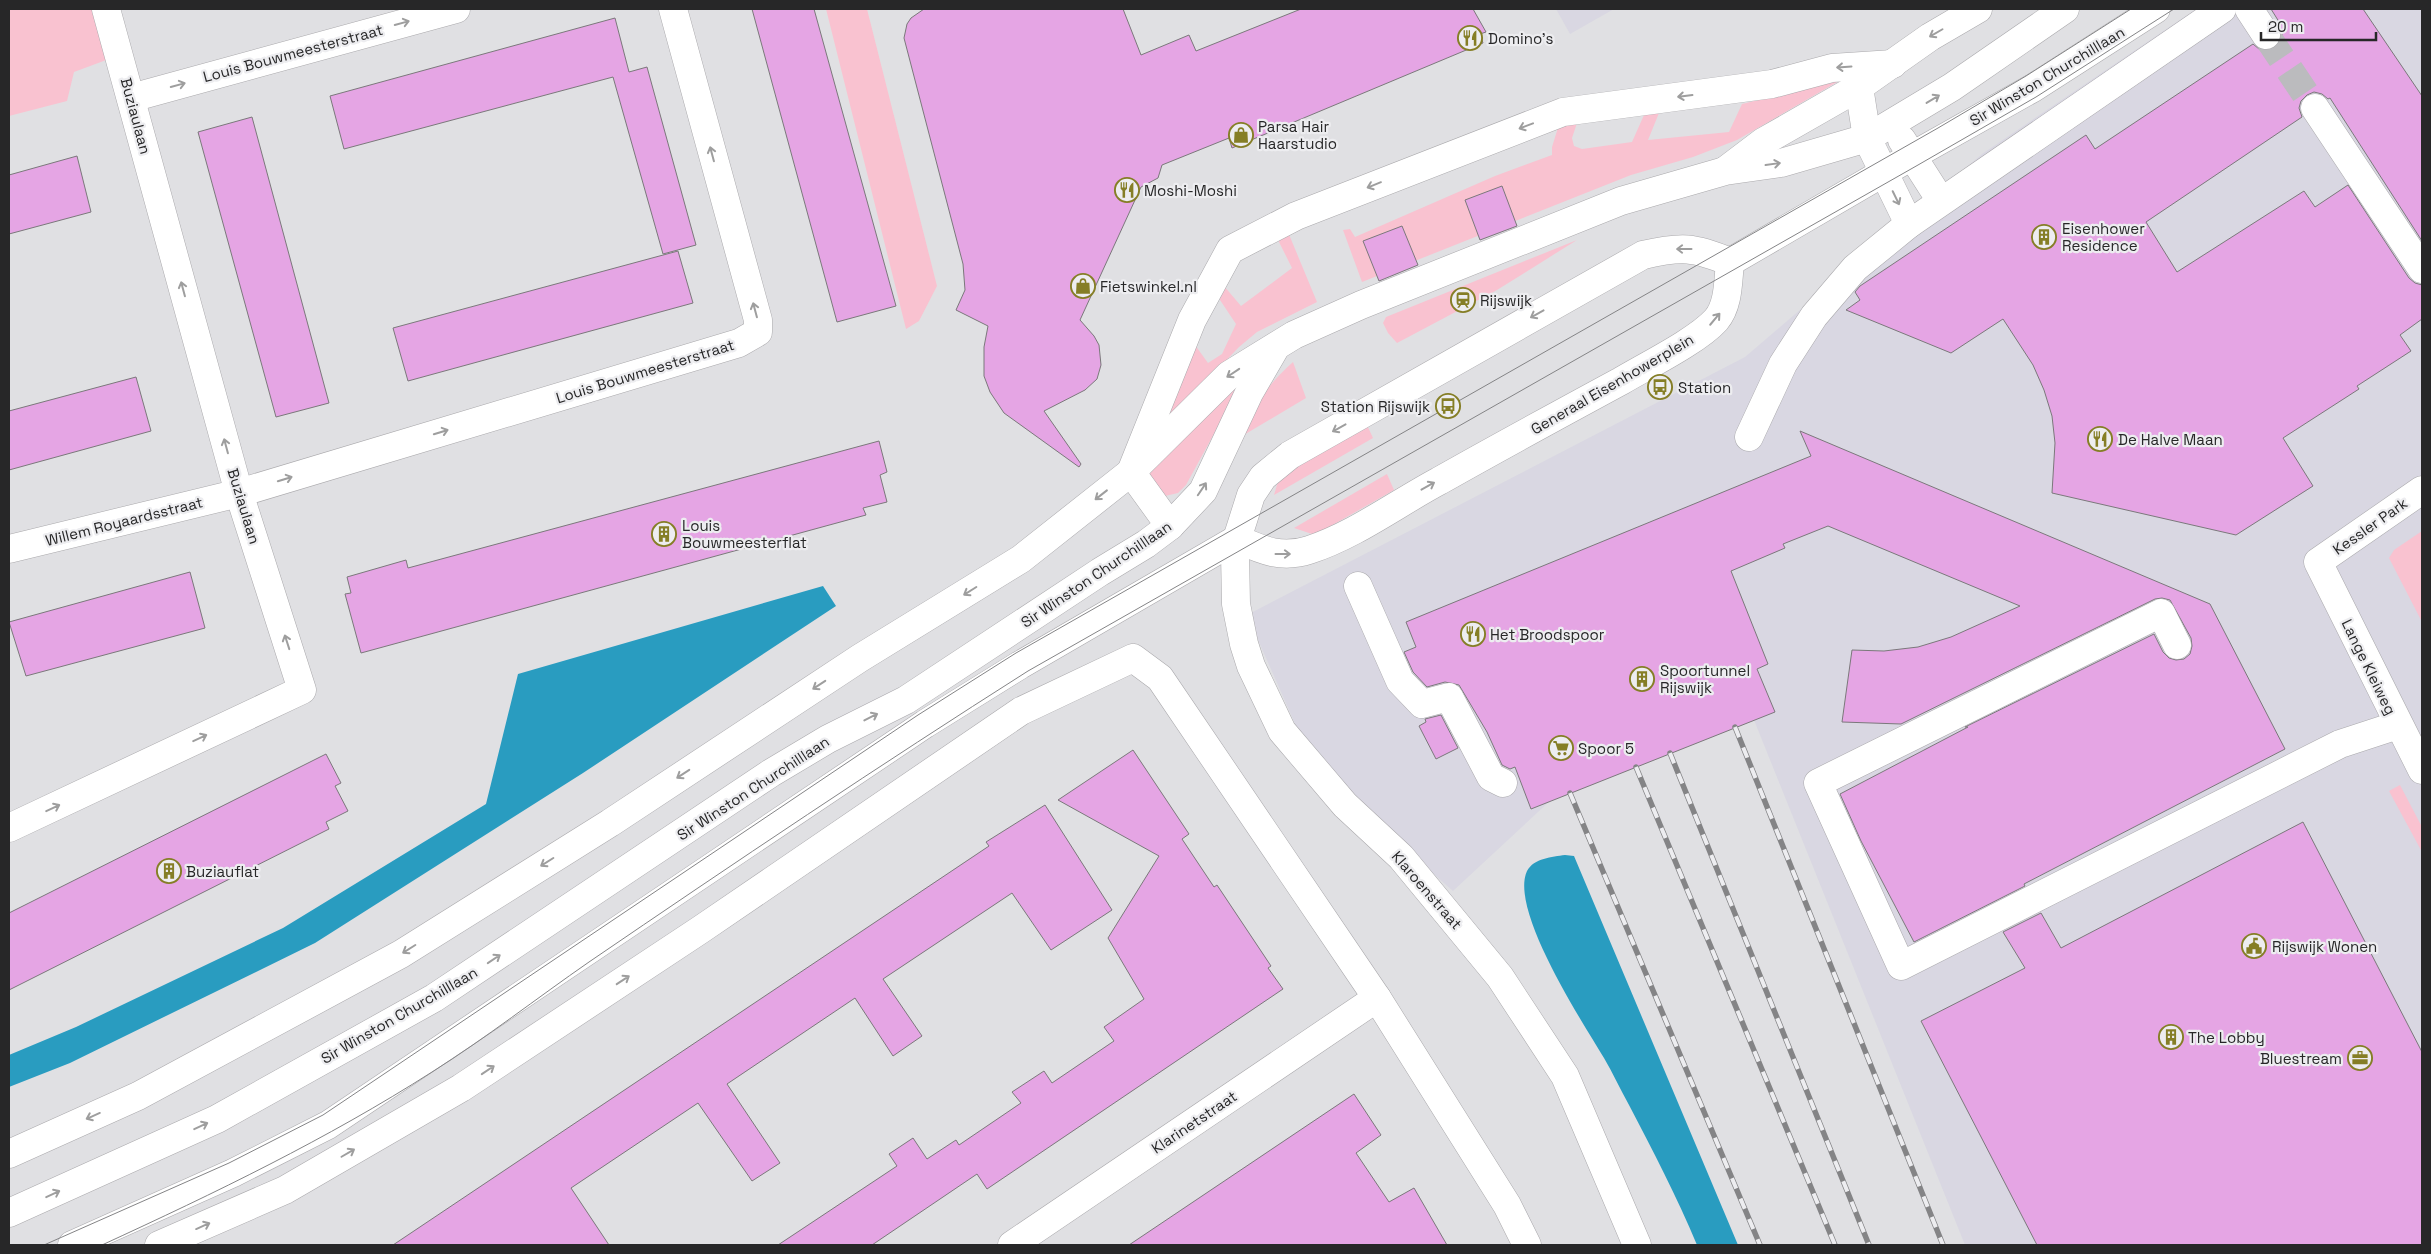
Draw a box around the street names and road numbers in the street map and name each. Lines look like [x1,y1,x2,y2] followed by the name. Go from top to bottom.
[201,20,385,86] street label: Louis Bouwmeesterstraat
[1966,22,2128,130] street label: Sir Winston Churchilllaan
[117,76,155,156] street label: Buziaulaan
[1527,330,1697,438] street label: Generaal Eisenhowerplein
[554,335,737,407] street label: Louis Bouwmeesterstraat
[223,466,265,546] street label: Buziaulaan
[43,492,205,550] street label: Willem Royaardsstraat
[2329,493,2411,559] street label: Kessler Park
[1017,516,1175,632] street label: Sir Winston Churchilllaan
[2338,616,2400,718] street label: Lange Kleiweg
[673,732,833,844] street label: Sir Winston Churchilllaan
[1388,847,1466,933] street label: Klaroenstraat
[317,962,481,1068] street label: Sir Winston Churchilllaan
[1148,1086,1241,1158] street label: Klarinetstraat

